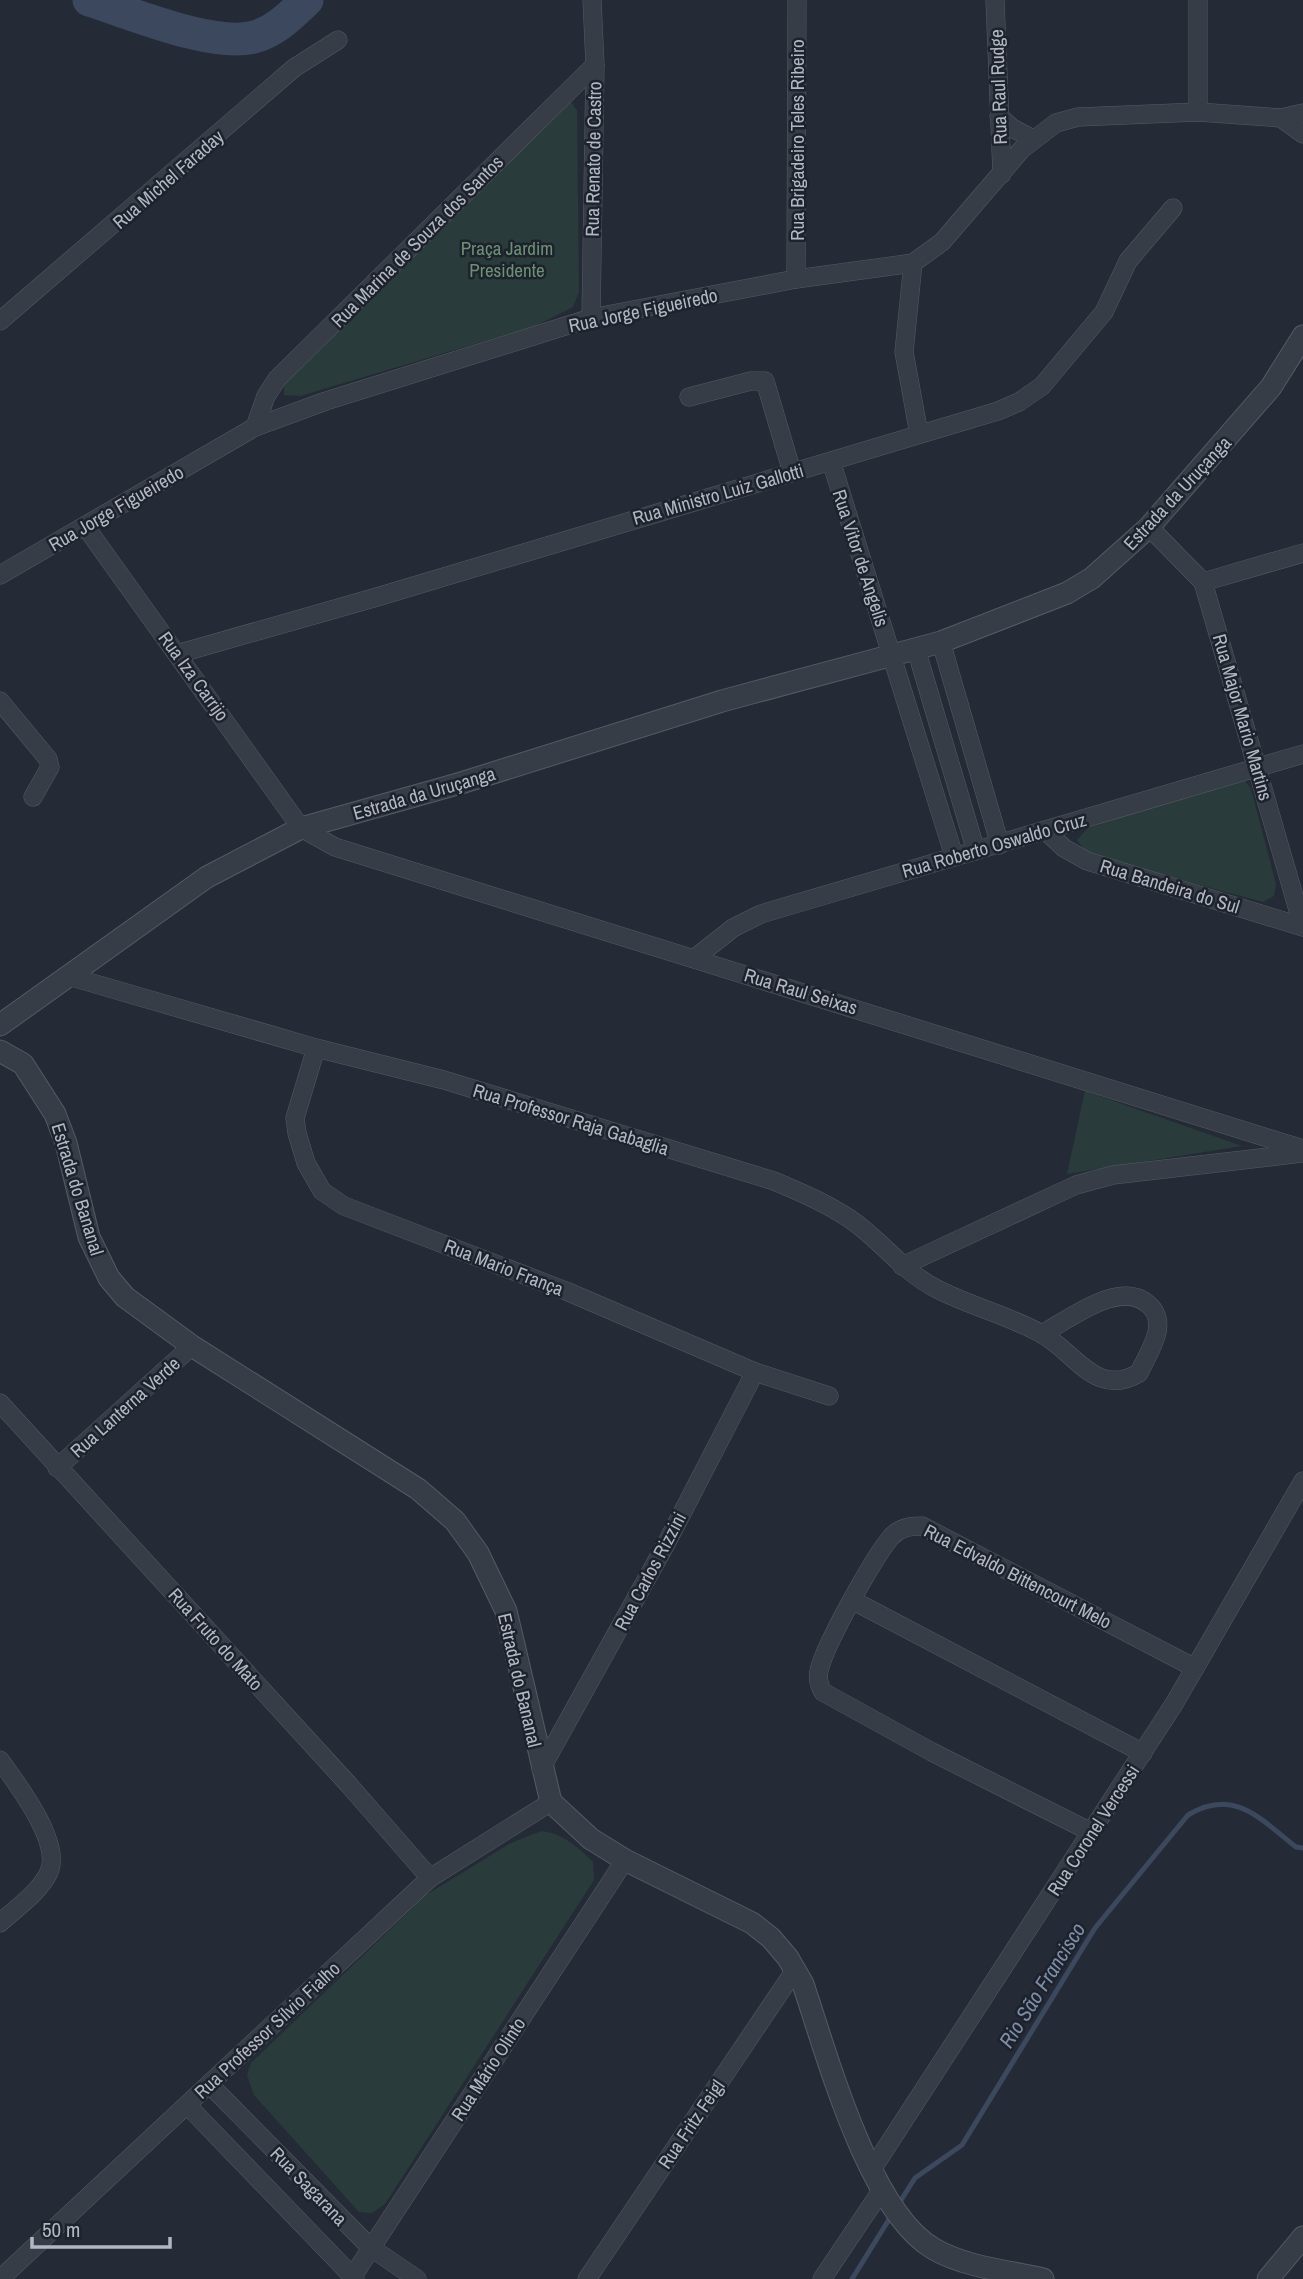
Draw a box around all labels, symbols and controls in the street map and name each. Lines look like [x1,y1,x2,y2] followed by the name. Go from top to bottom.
[983,29,1013,145] street label: Rua Raul Rudge
[784,39,810,241] street label: Rua Brigadeiro Teles Ribeiro
[579,81,607,237] street label: Rua Renato de Castro
[107,123,229,235] street label: Rua Michel Faraday
[325,149,509,333] street label: Rua Marina de Souza dos Santos
[461,235,553,283] park label: Praça Jardim Presidente
[566,282,720,338] street label: Rua Jorge Figueiredo
[1117,430,1237,556] street label: Estrada da Uruçanga
[630,457,806,531] street label: Rua Ministro Luiz Gallotti
[44,459,188,557] street label: Rua Jorge Figueiredo
[827,486,895,630] street label: Rua Vitor de Angelis
[153,626,235,726] street label: Rua Iza Carrijo
[1207,631,1279,804] street label: Rua Major Mario Martins
[350,760,499,826] street label: Estrada da Uruçanga
[899,806,1089,884] street label: Rua Roberto Oswaldo Cruz
[1097,852,1243,920] street label: Rua Bandeira do Sul
[741,961,861,1021] street label: Rua Raul Seixas
[470,1077,672,1161] street label: Rua Professor Raja Gabaglia
[46,1120,110,1258] street label: Estrada do Bananal
[441,1232,568,1302] street label: Rua Mario França
[64,1351,186,1463] street label: Rua Lanterna Verde
[608,1507,692,1635] street label: Rua Carlos Rizzini
[920,1517,1116,1635] street label: Rua Edvaldo Bittencourt Melo
[163,1582,269,1696] street label: Rua Fruto do Mato
[492,1610,548,1750] street label: Estrada do Bananal
[1041,1759,1145,1901] street label: Rua Coronel Vercessi
[992,1917,1092,2053] water label: Rio São Francisco
[188,1956,346,2104] street label: Rua Professor Sílvio Fialho
[445,2012,531,2126] street label: Rua Mário Olinto
[652,2074,730,2174] street label: Rua Fritz Feigl
[265,2141,353,2231] street label: Rua Sagarana
[32,2206,170,2250] scale bar
[42,2215,80,2244] text: 50 m

